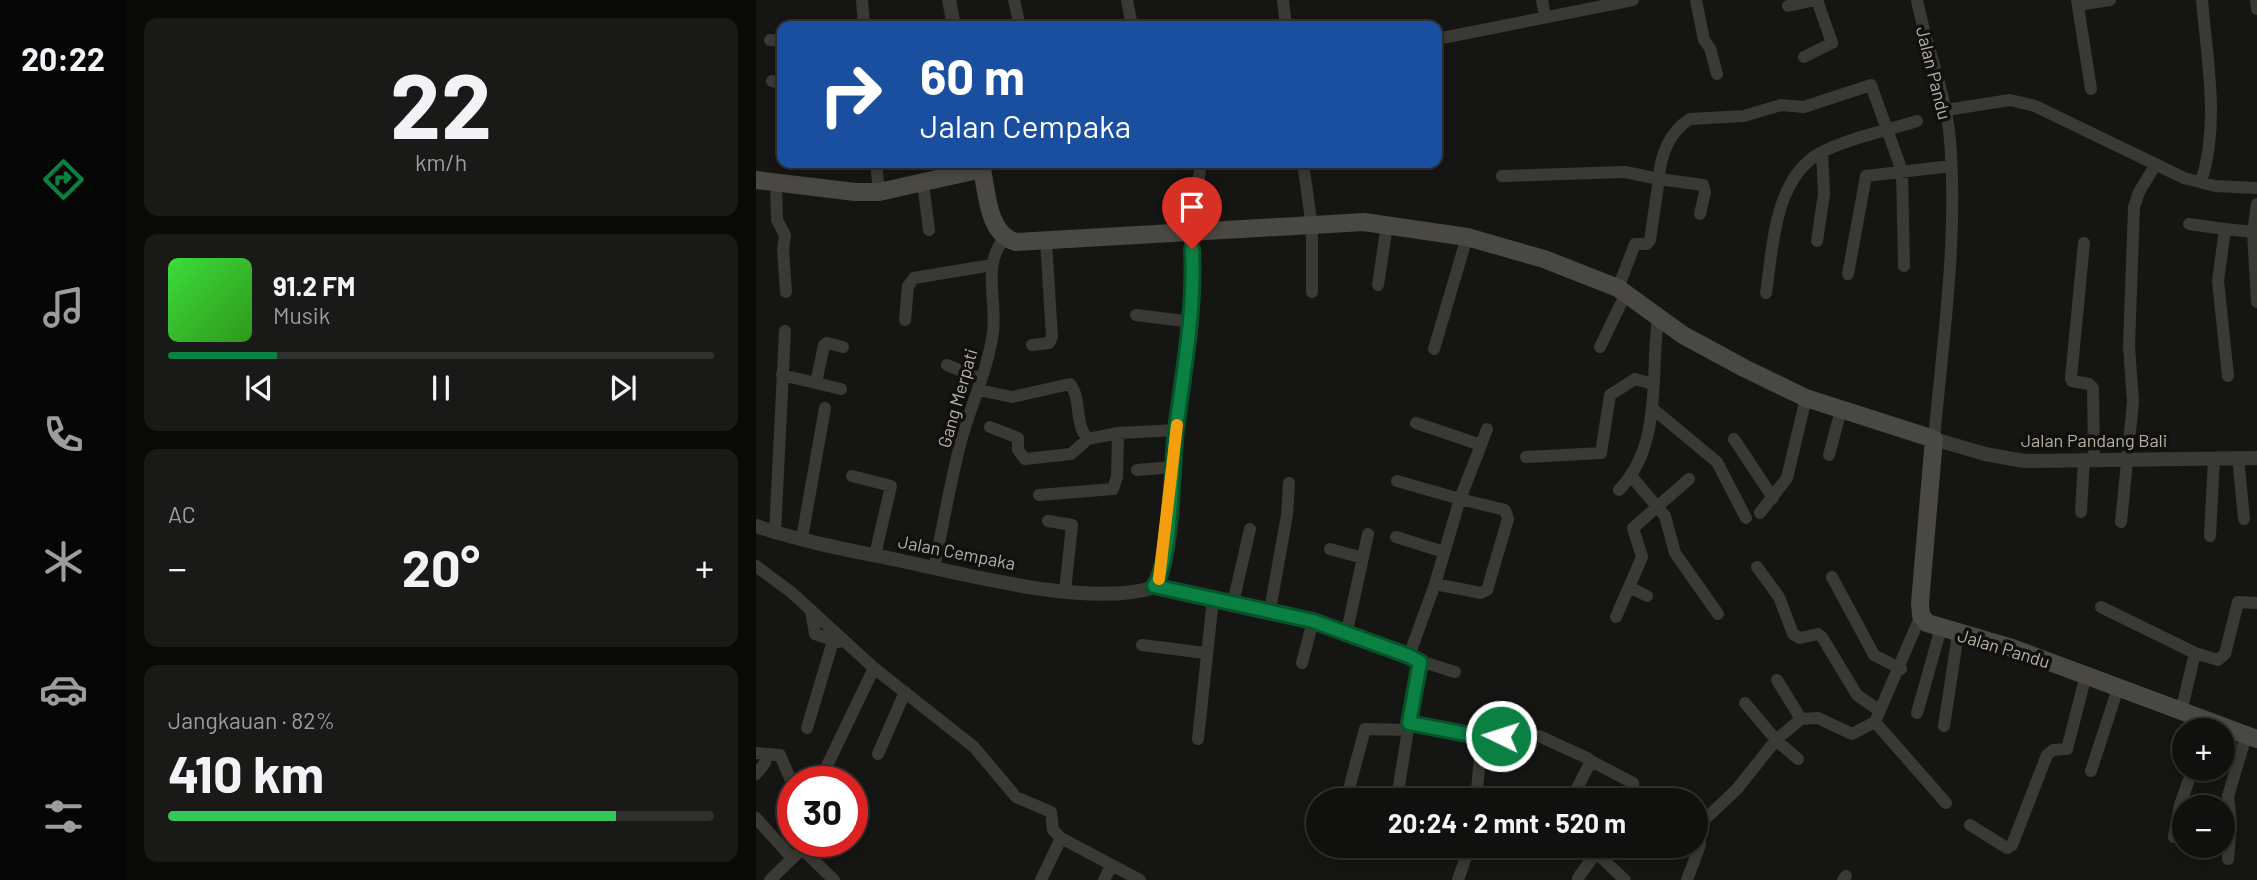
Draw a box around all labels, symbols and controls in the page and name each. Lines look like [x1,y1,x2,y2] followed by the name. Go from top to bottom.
[1912,24,1956,122] street label: Jalan Pandu
[21,39,105,77] text: 20:22
[920,46,1025,105] text: 60 m
[390,48,492,157] text: 22
[805,49,896,140] icon: right
[920,106,1131,144] text: Jalan Cempaka
[415,148,467,176] text: km/h
[39,155,88,204] icon: directions
[1162,177,1222,249] pin
[1173,188,1211,226] icon: arrive
[273,270,355,301] text: 91.2 FM
[39,283,88,332] icon: music
[273,301,330,329] text: Musik
[932,346,982,450] street label: Gang Merpati
[240,369,278,407] icon: previous
[422,369,460,407] icon: pause
[604,369,642,407] icon: next
[39,410,88,459] icon: phone
[2021,429,2167,451] street label: Jalan Pandang Bali
[168,500,196,528] text: AC
[897,530,1017,574] street label: Jalan Cempaka
[402,535,480,597] text: 20°
[39,537,88,586] icon: climate
[168,544,187,590] text: −
[695,544,714,590] text: +
[1955,624,2053,672] street label: Jalan Pandu
[39,665,88,714] icon: car
[1464,699,1538,773] position arrow
[168,706,335,734] text: Jangkauan · 82%
[2172,718,2235,858] map controls
[2172,718,2235,781] button: +
[168,741,324,803] text: 410 km
[777,766,868,857] speed limit sign: 30
[39,792,88,841] icon: filters
[2172,795,2235,858] button: −
[1388,807,1626,838] text: 20:24 · 2 mnt · 520 m

